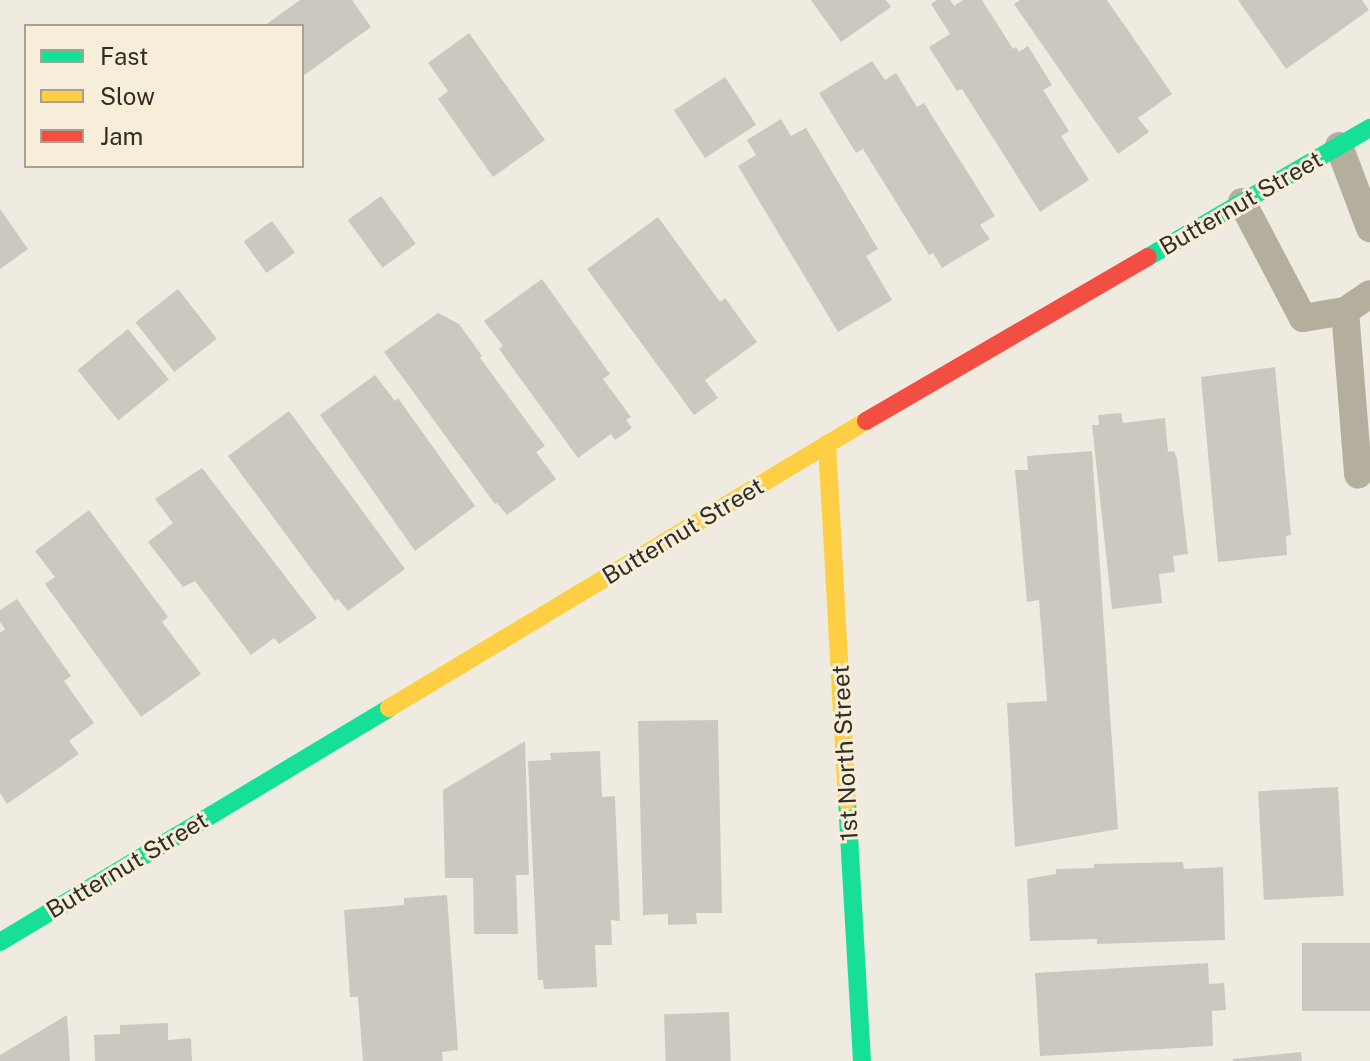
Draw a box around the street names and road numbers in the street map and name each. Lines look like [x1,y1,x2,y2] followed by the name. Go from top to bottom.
[1154,145,1328,261] street label: Butternut Street
[597,471,769,591] street label: Butternut Street
[826,664,864,842] street label: 1st North Street
[41,805,213,925] street label: Butternut Street

